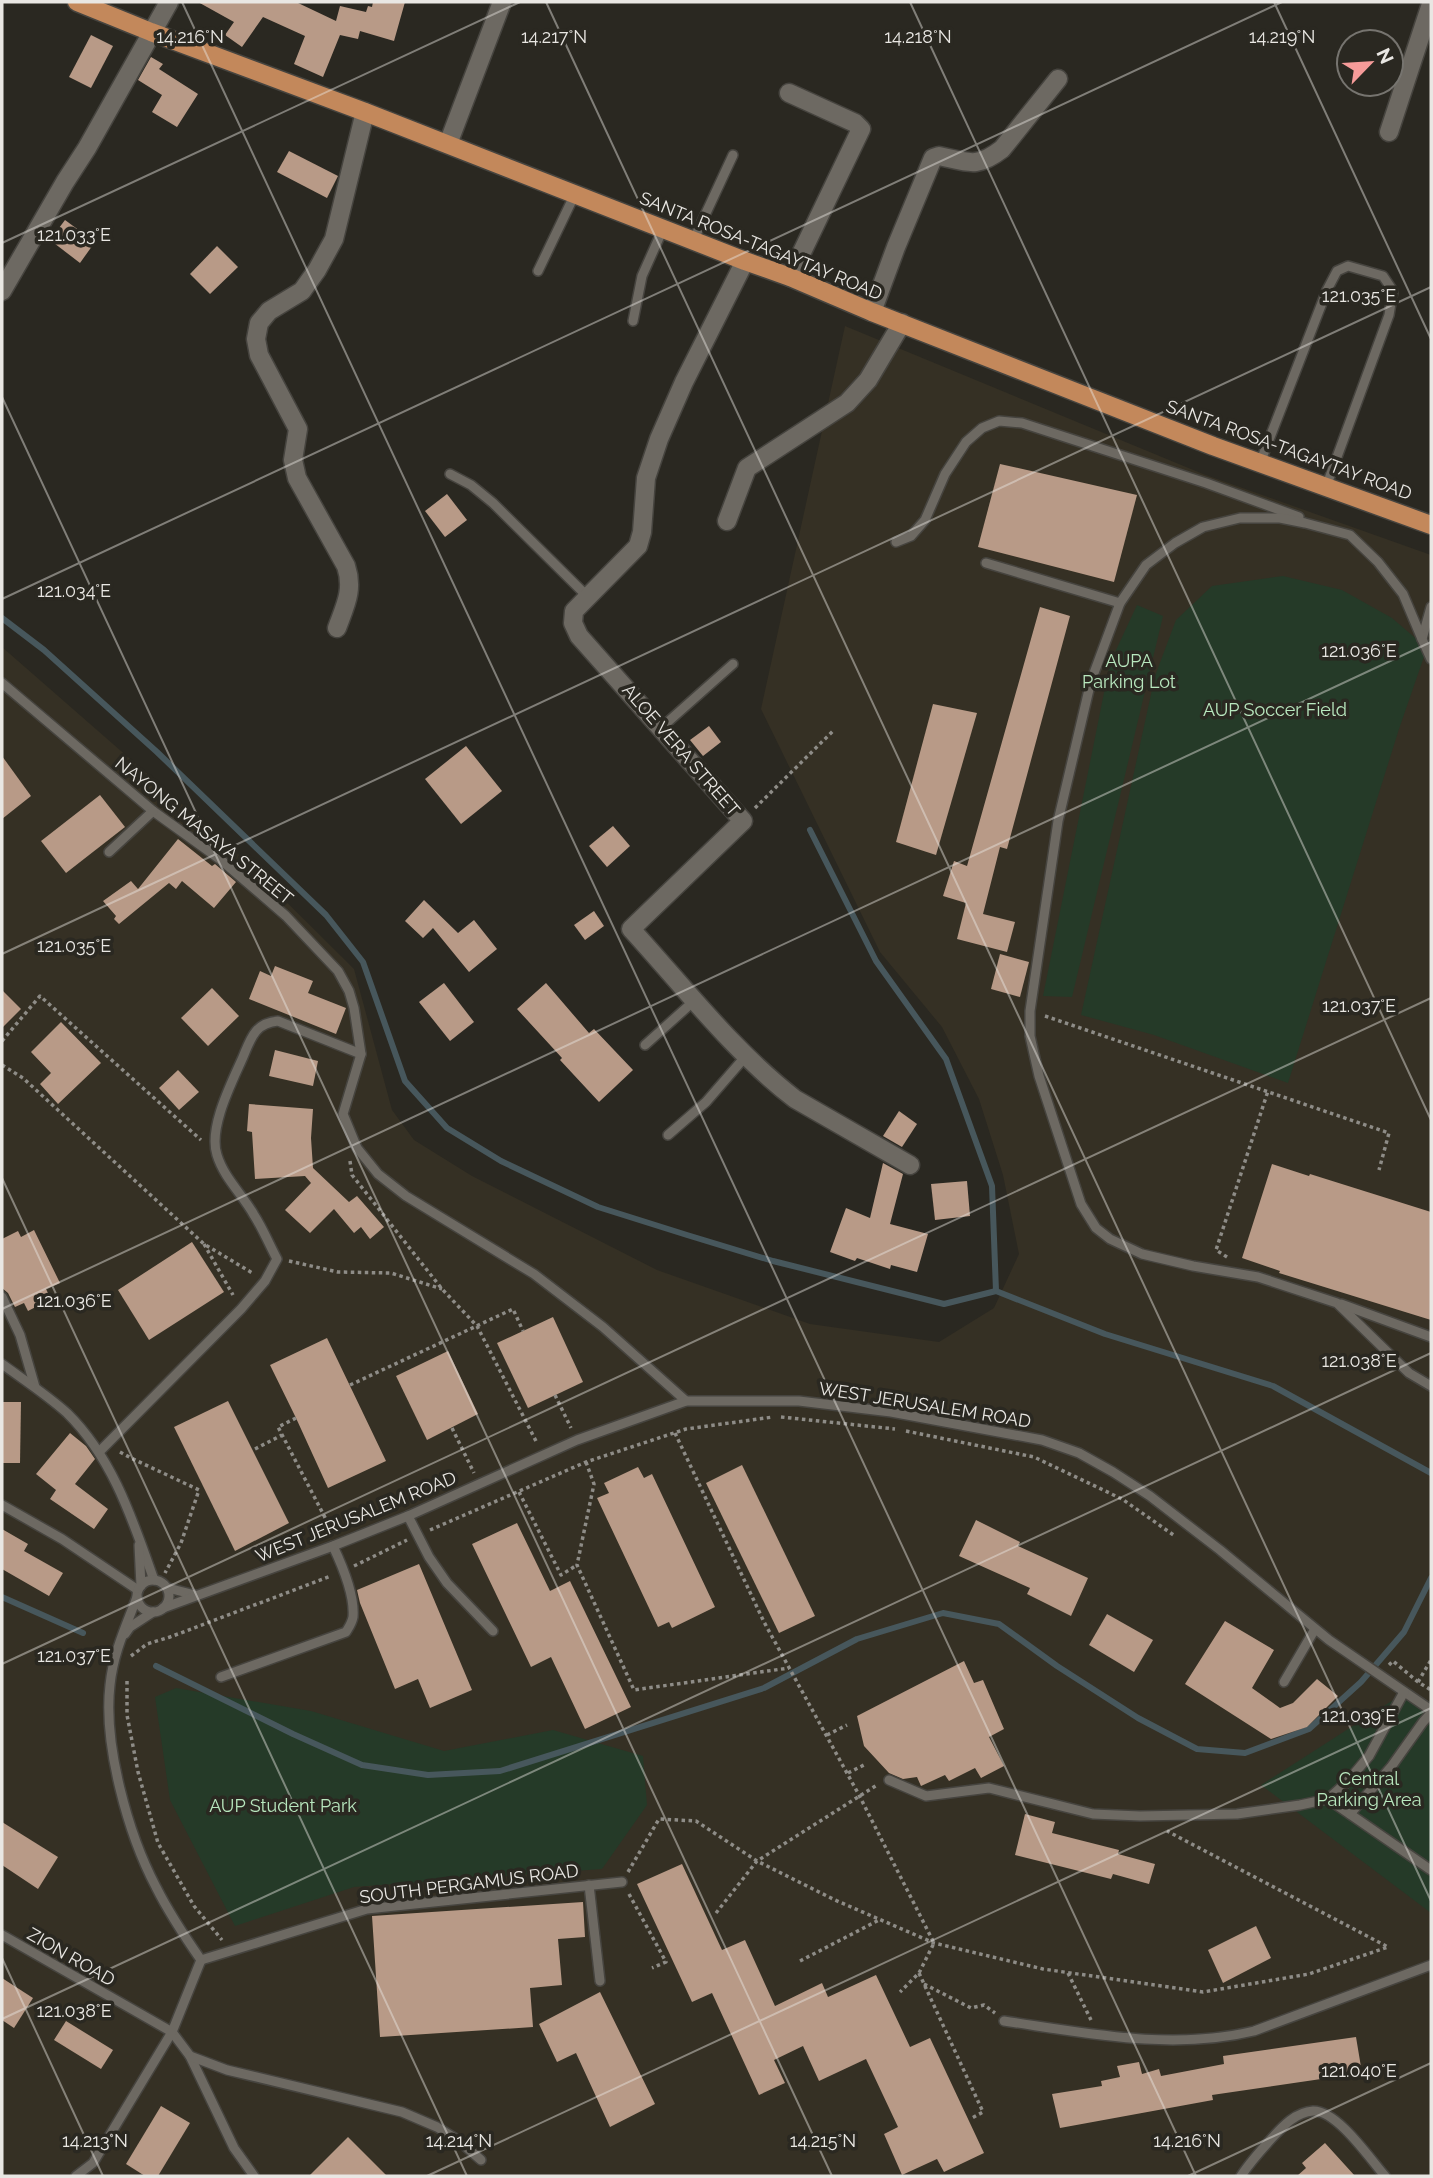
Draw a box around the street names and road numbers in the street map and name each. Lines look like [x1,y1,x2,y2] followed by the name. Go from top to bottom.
[637,187,886,304] street label: SANTA ROSA-TAGAYTAY ROAD
[1163,395,1415,504] street label: SANTA ROSA-TAGAYTAY ROAD
[618,679,744,820] street label: ALOE VERA STREET
[111,752,297,909] street label: NAYONG MASAYA STREET
[817,1377,1033,1432] street label: WEST JERUSALEM ROAD
[252,1467,459,1566] street label: WEST JERUSALEM ROAD
[358,1860,580,1907] street label: SOUTH PERGAMUS ROAD
[24,1923,119,1990] street label: ZION ROAD

